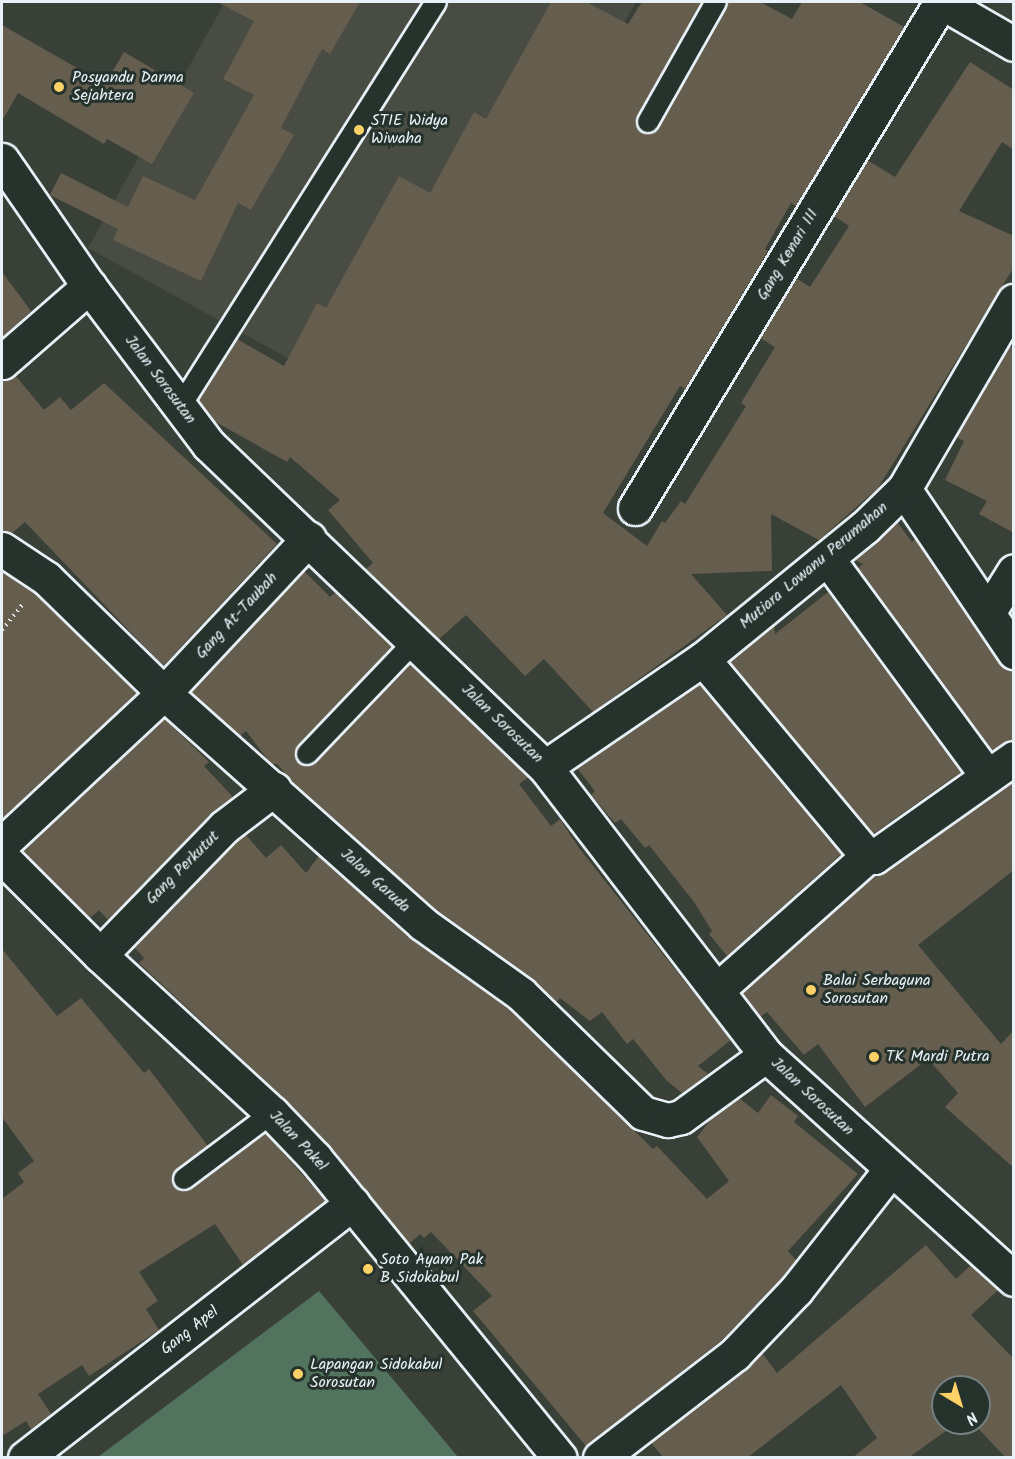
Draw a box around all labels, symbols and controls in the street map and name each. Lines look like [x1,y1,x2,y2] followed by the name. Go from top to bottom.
[72,68,184,106] place label: Posyandu Darma Sejahtera
[50,78,68,96] marker: Posyandu Darma Sejahtera
[371,111,448,149] place label: STIE Widya Wiwaha
[352,123,366,137] marker: STIE Widya Wiwaha
[753,206,823,304] street label: Gang Kenari III
[120,332,200,428] street label: Jalan Sorosutan
[736,498,892,634] street label: Mutiara Lowanu Perumahan
[192,569,282,663] street label: Gang At-Taubah
[457,680,547,768] street label: Jalan Sorosutan
[142,827,224,909] street label: Gang Perkutut
[336,845,414,917] street label: Jalan Garuda
[823,971,931,1009] place label: Balai Serbaguna Sorosutan
[804,983,818,997] marker: Balai Serbaguna Sorosutan
[886,1047,989,1067] place label: TK Mardi Putra
[867,1050,881,1064] marker: TK Mardi Putra
[767,1054,857,1140] street label: Jalan Sorosutan
[265,1107,331,1175] street label: Jalan Pakel
[380,1250,483,1288] place label: Soto Ayam Pak B Sidokabul
[361,1262,375,1276] marker: Soto Ayam Pak B Sidokabul
[157,1302,223,1360] street label: Gang Apel
[310,1355,443,1393] place label: Lapangan Sidokabul Sorosutan
[291,1367,305,1381] marker: Lapangan Sidokabul Sorosutan
[931,1375,991,1435] north arrow
[959,1405,983,1431] text: N

